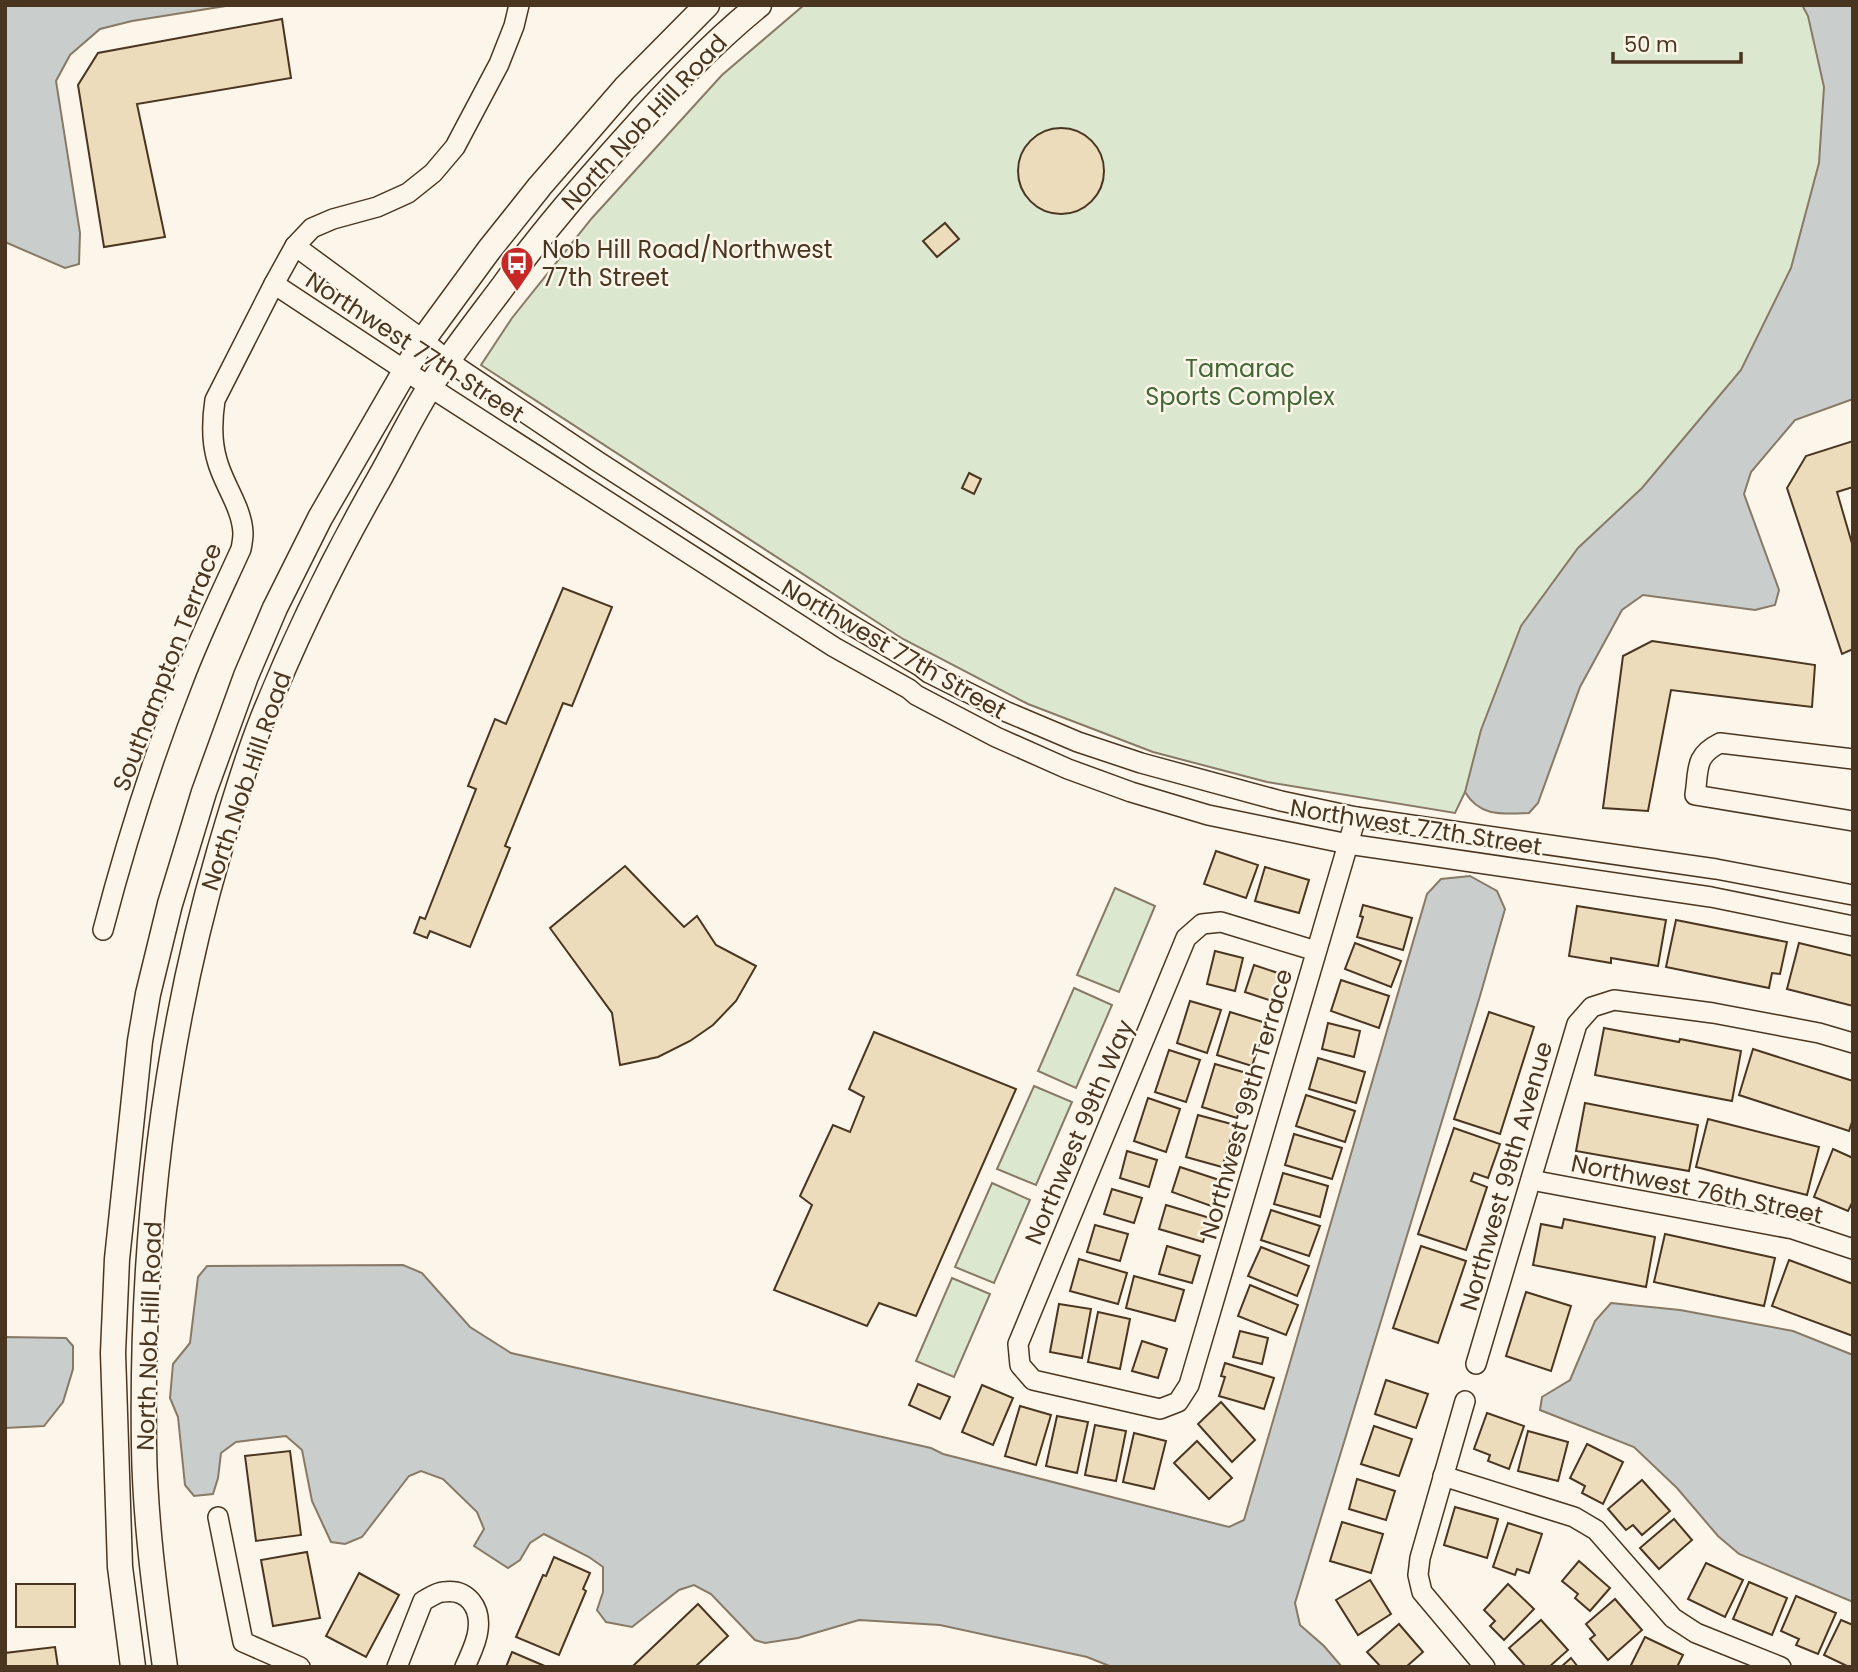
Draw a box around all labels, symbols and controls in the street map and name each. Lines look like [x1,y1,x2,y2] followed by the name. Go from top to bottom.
[1613,21,1741,65] scale bar
[554,27,734,217] street label: North Nob Hill Road
[1624,30,1678,59] text: 50 m
[542,233,833,294] place label: Nob Hill Road/Northwest 77th Street
[498,244,536,293] bus stop icon: Nob Hill Road/Northwest 77th Street
[299,264,531,430] street label: Northwest 77th Street
[1145,352,1335,413] park label: Tamarac Sports Complex
[104,538,230,796] street label: Southampton Terrace
[776,571,1012,727] street label: Northwest 77th Street
[193,667,299,895] street label: North Nob Hill Road
[1288,791,1544,863] street label: Northwest 77th Street
[1192,965,1300,1243] street label: Northwest 99th Terrace
[1017,1014,1142,1250] street label: Northwest 99th Way
[1452,1038,1560,1314] street label: Northwest 99th Avenue
[1568,1146,1826,1232] street label: Northwest 76th Street
[129,1221,169,1451] street label: North Nob Hill Road

